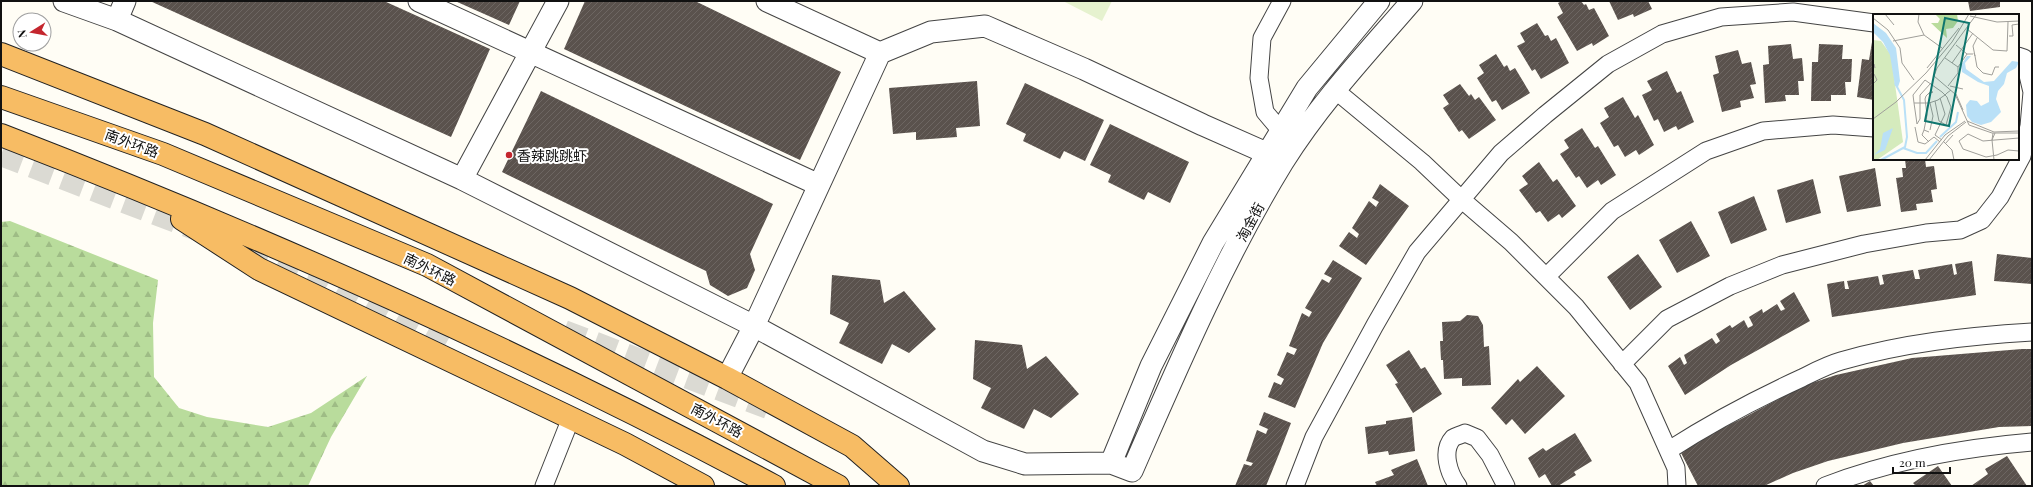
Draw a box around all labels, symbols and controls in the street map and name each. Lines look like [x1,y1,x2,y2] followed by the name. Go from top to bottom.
[12,12,52,52] north arrow
[1873,14,2019,160] inset map
[14,29,30,39] text: N
[102,124,162,162] street label: 南外环路
[517,146,587,165] place label: 香辣跳跳虾
[504,150,514,160] marker: 香辣跳跳虾
[1232,199,1268,245] street label: 淘金街
[401,248,459,290] street label: 南外环路
[688,398,746,442] street label: 南外环路
[1893,449,1950,475] scale bar
[1899,454,1926,470] text: 20 m

